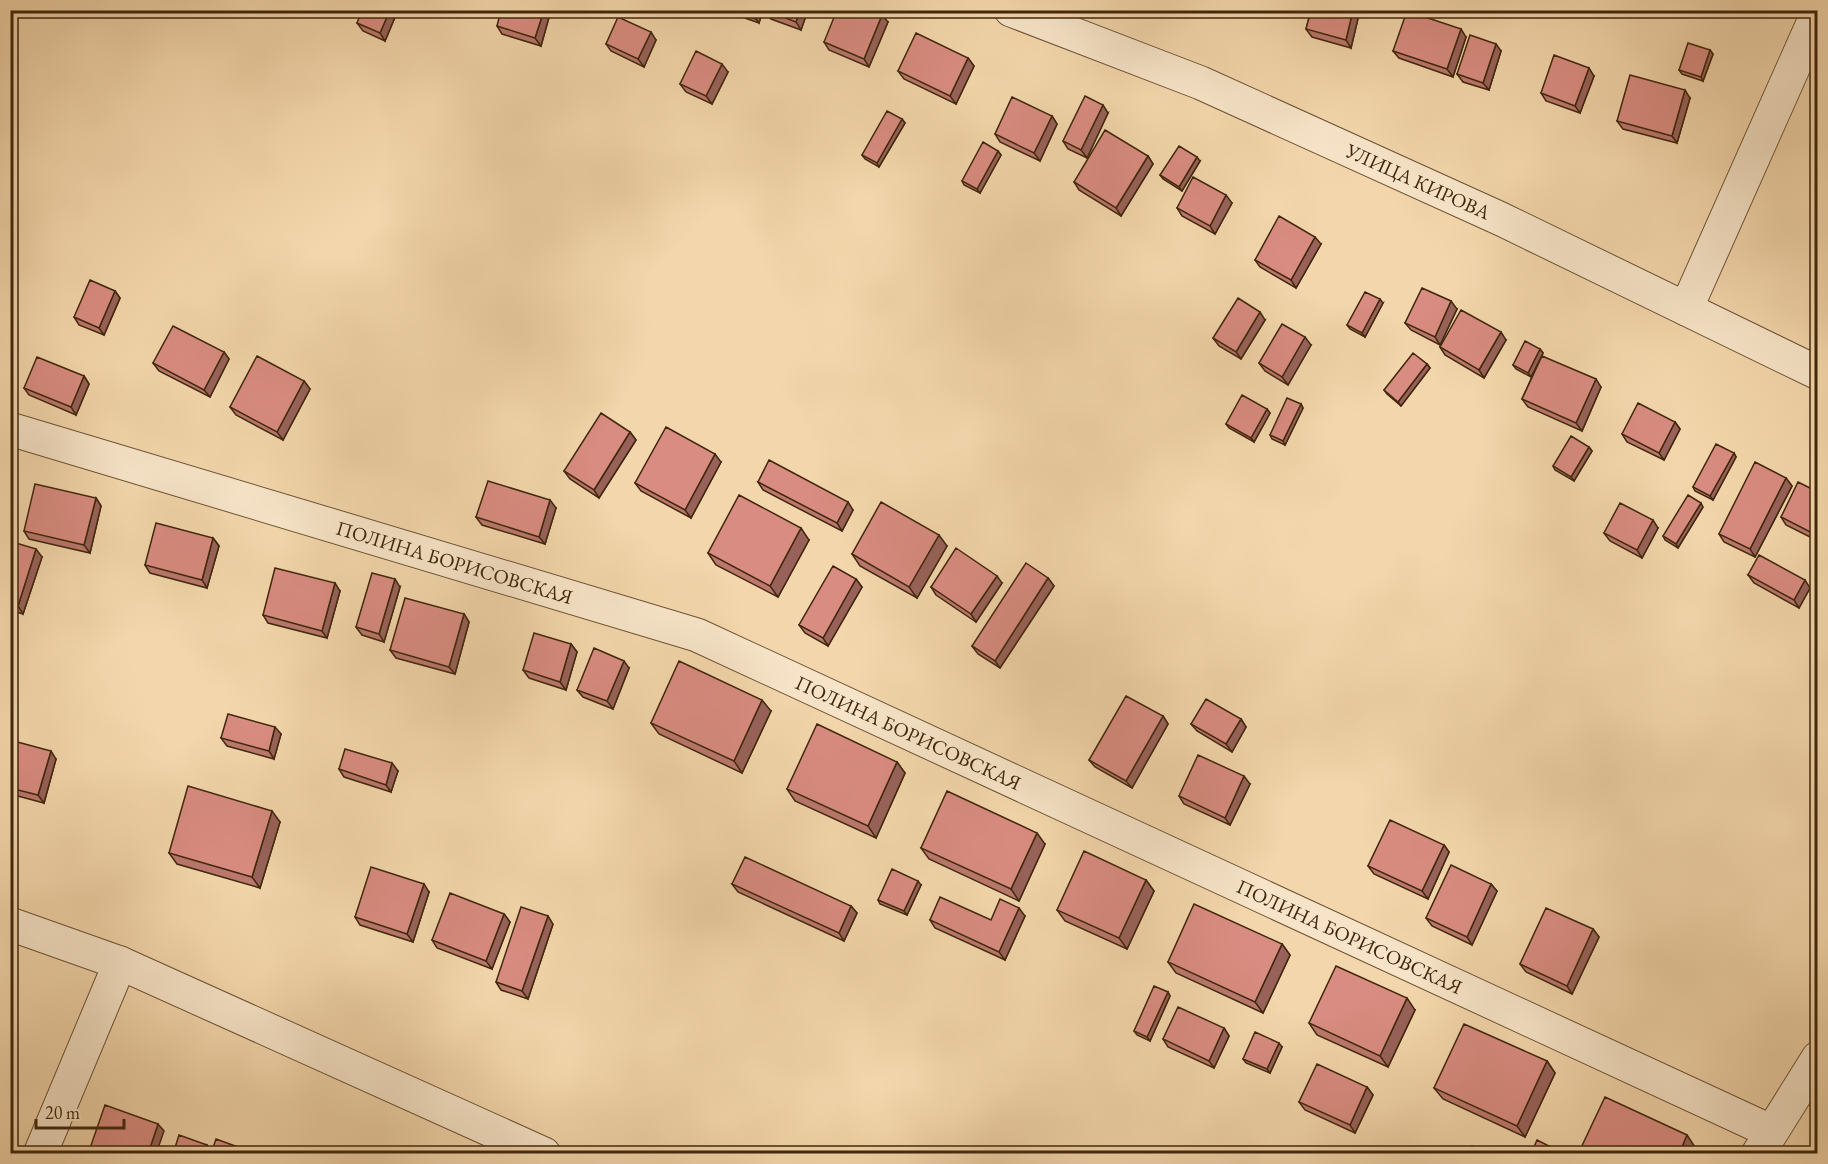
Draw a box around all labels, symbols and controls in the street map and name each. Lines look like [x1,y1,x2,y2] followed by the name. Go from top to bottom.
[1341,137,1495,226] street label: УЛИЦА КИРОВА
[333,515,576,610] street label: ПОЛИНА БОРИСОВСКАЯ
[791,669,1025,796] street label: ПОЛИНА БОРИСОВСКАЯ
[1232,873,1467,1000] street label: ПОЛИНА БОРИСОВСКАЯ
[36,1092,124,1130] scale bar
[45,1101,80,1124] text: 20 m

